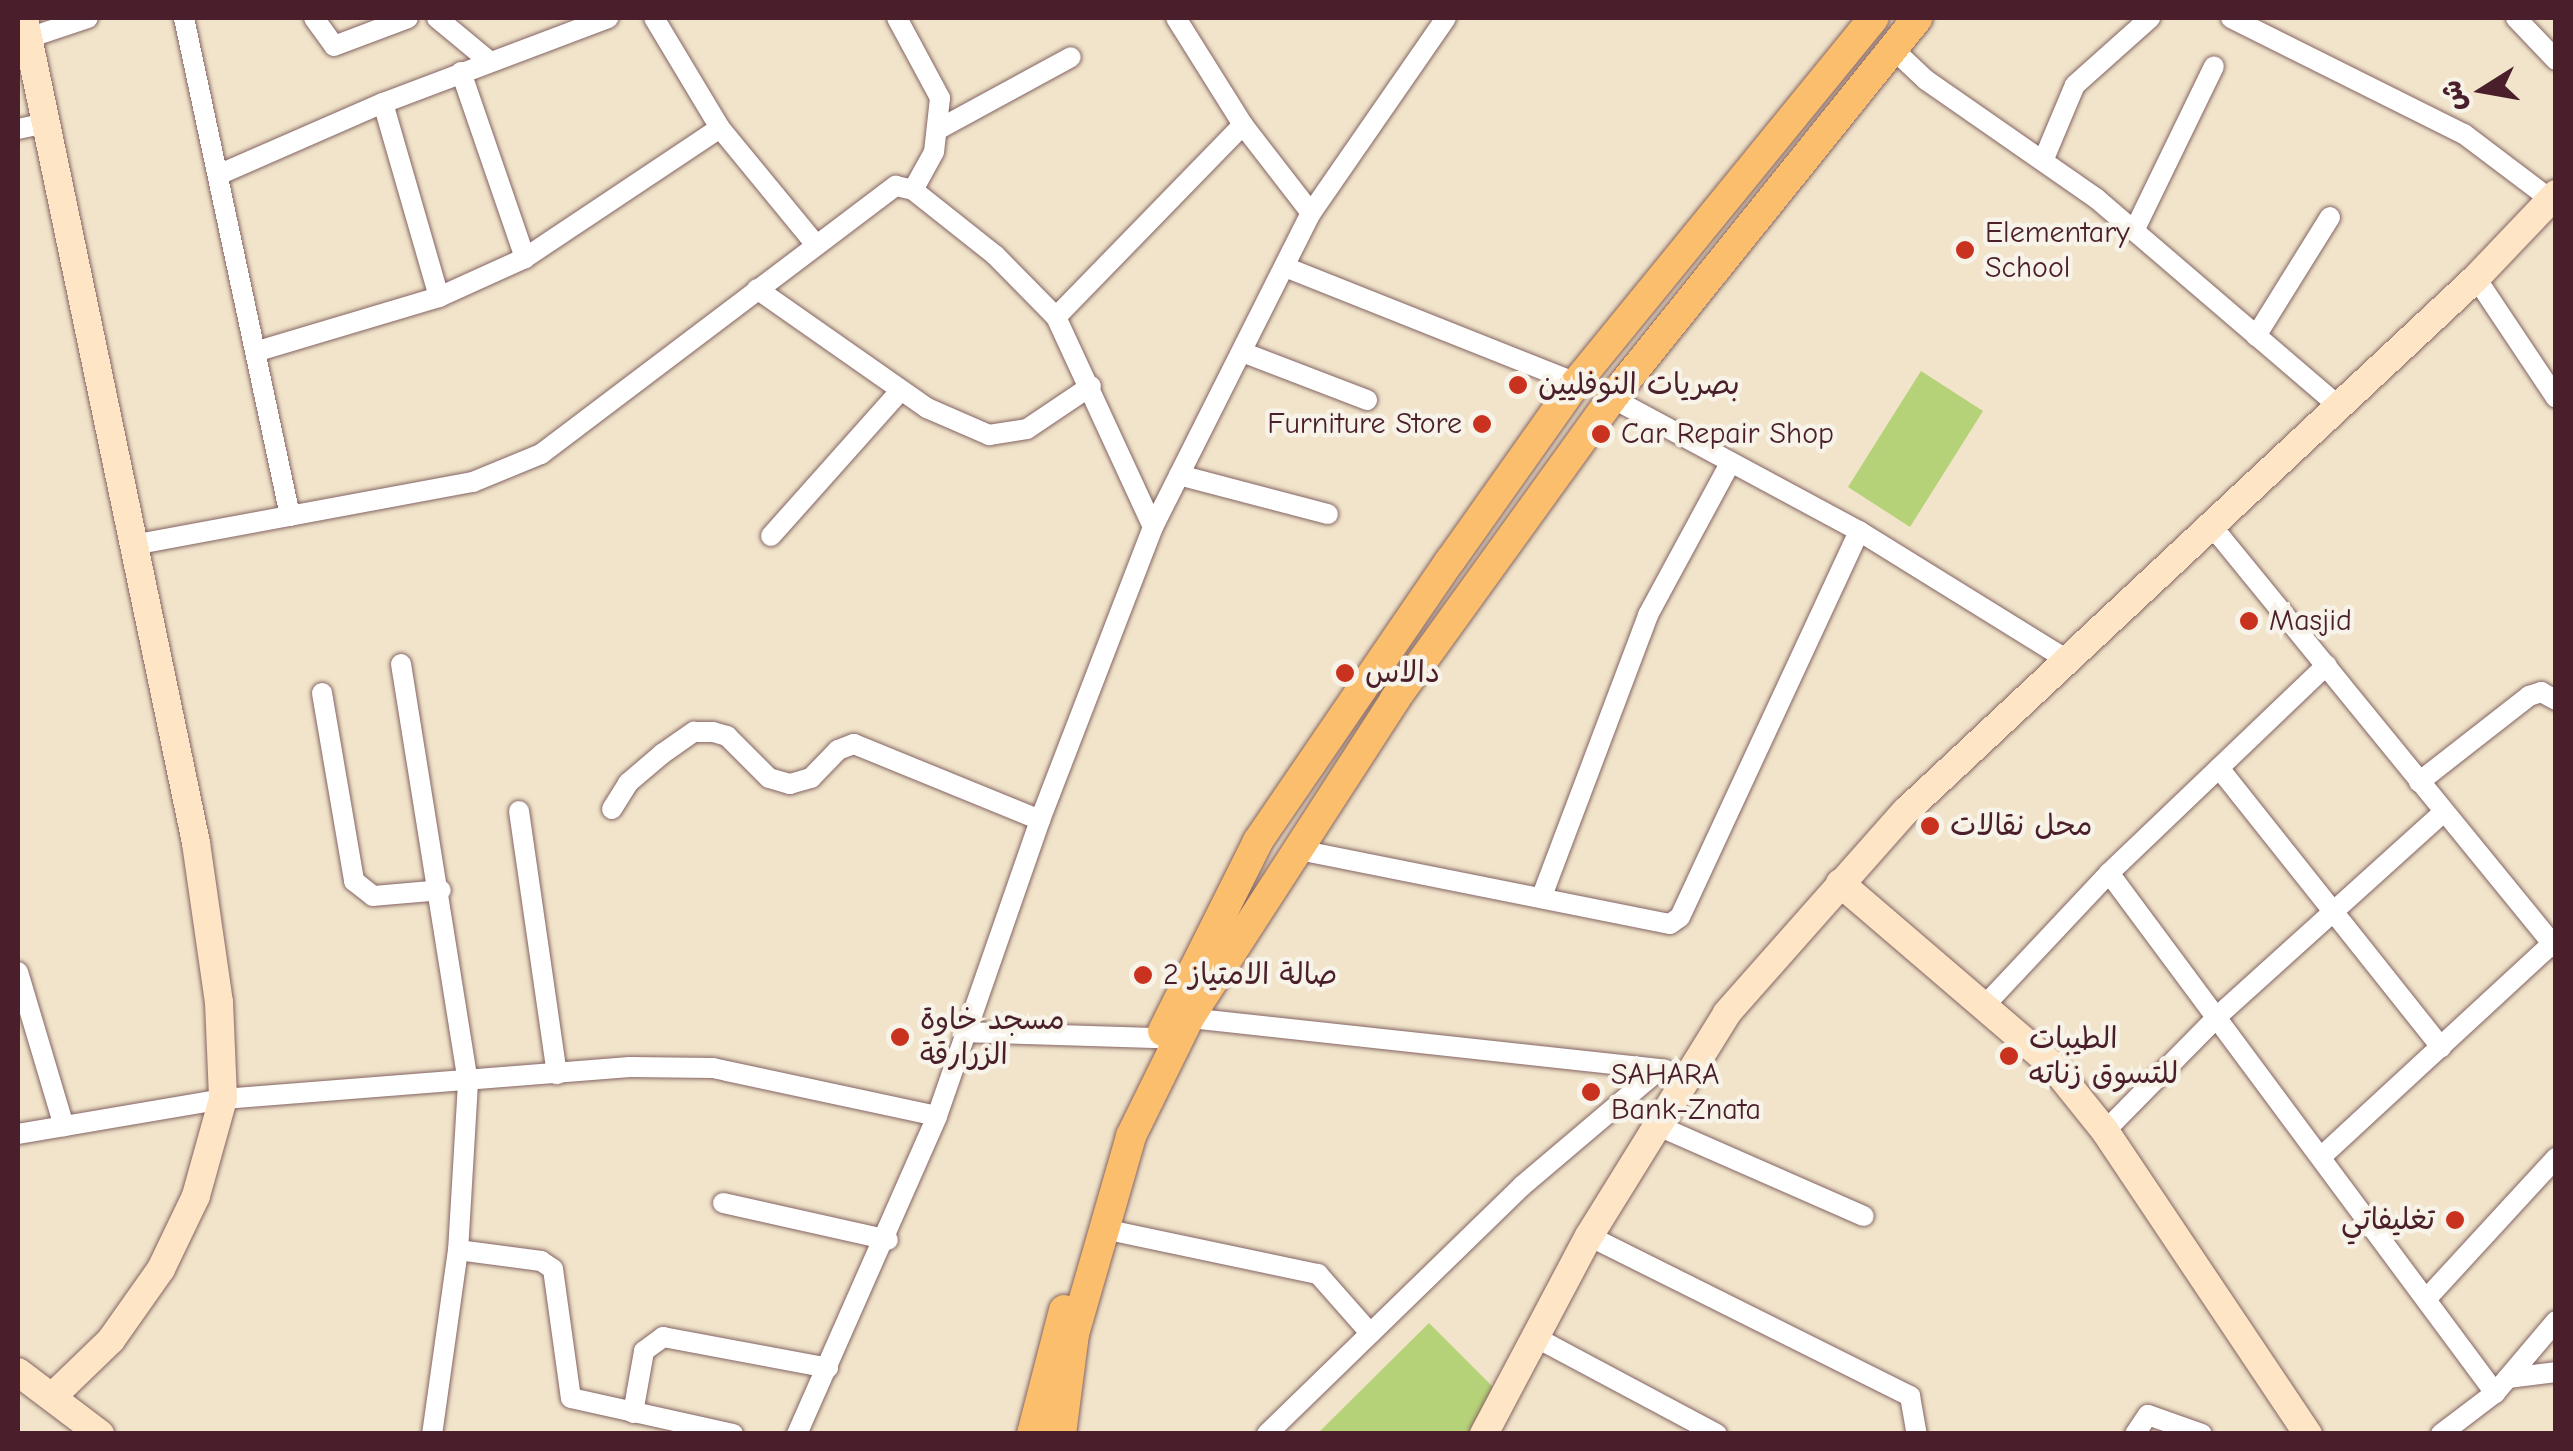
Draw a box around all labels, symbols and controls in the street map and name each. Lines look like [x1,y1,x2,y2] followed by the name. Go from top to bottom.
[2433,40,2533,140] north arrow
[2435,78,2472,114] text: ش
[1985,215,2130,286] place label: Elementary School
[1954,239,1976,261] marker: Elementary School
[1538,367,1740,403] place label: بصريات النوفليين
[1507,374,1529,396] marker: بصريات النوفليين
[1267,406,1462,442] place label: Furniture Store
[1471,413,1493,435] marker: Furniture Store
[1621,416,1834,452] place label: Car Repair Shop
[1590,423,1612,445] marker: Car Repair Shop
[2269,603,2352,639] place label: Masjid
[2238,610,2260,632] marker: Masjid
[1365,655,1440,691] place label: دالاس
[1334,662,1356,684] marker: دالاس
[1950,808,2092,844] place label: محل نقالات
[1919,815,1941,837] marker: محل نقالات
[1163,957,1337,993] place label: صالة الامتياز 2
[1132,964,1154,986] marker: صالة الامتياز 2
[920,1002,1065,1072] place label: مسجد خاوة الزرارقة
[2029,1021,2178,1092] place label: الطيبات للتسوق زناته
[889,1026,911,1048] marker: مسجد خاوة الزرارقة
[1998,1045,2020,1067] marker: الطيبات للتسوق زناته
[1611,1057,1761,1128] place label: SAHARA Bank-Znata
[1580,1081,1602,1103] marker: SAHARA Bank-Znata
[2341,1202,2435,1238] place label: تغليفاتي
[2444,1209,2466,1231] marker: تغليفاتي

